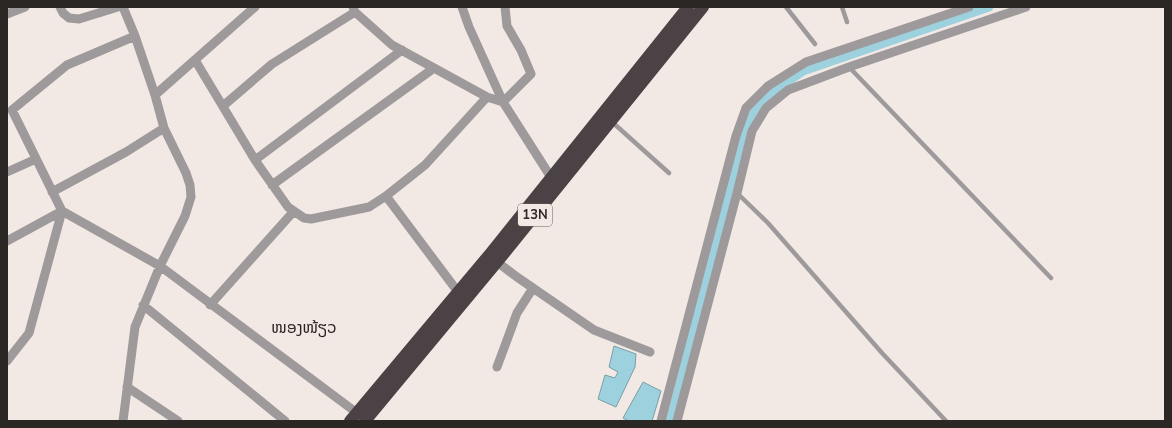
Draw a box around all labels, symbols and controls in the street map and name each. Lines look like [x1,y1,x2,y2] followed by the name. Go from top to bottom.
[518,204,552,226] road number: 13N
[271,317,337,339] district label: ໜອງໜ້ຽວ

